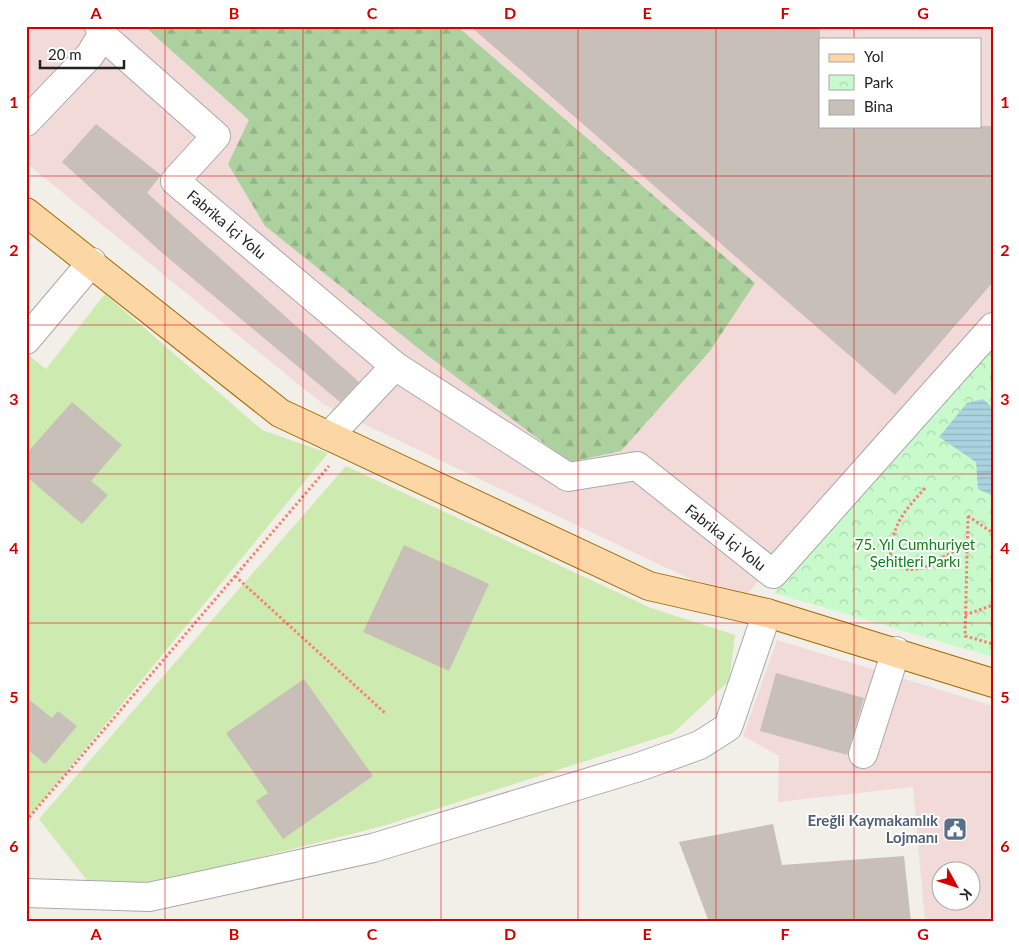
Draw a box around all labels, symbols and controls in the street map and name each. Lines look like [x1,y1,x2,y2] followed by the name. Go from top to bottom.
[89,3,102,22] text: A
[229,3,239,22] text: B
[367,3,378,22] text: C
[504,3,516,22] text: D
[642,3,652,22] text: E
[780,3,790,22] text: F
[917,3,929,22] text: G
[40,38,124,70] scale bar
[819,38,982,128] legend
[48,45,82,63] text: 20 m
[864,47,884,65] text: Yol
[864,73,894,91] text: Park
[9,92,19,111] text: 1
[1000,92,1010,111] text: 1
[864,97,893,115] text: Bina
[184,186,270,262] street label: Fabrika İçi Yolu
[9,240,19,259] text: 2
[1000,240,1010,259] text: 2
[9,389,19,408] text: 3
[1000,389,1010,408] text: 3
[682,500,770,574] street label: Fabrika İçi Yolu
[855,535,976,570] park label: 75. Yıl Cumhuriyet Şehitleri Parkı
[9,538,19,557] text: 4
[1000,538,1010,557] text: 4
[9,687,19,706] text: 5
[1000,687,1010,706] text: 5
[808,811,939,846] place label: Ereğli Kaymakamlık Lojmanı
[942,816,968,842] public building icon: Ereğli Kaymakamlık Lojmanı
[9,836,19,855] text: 6
[1000,836,1010,855] text: 6
[932,860,982,910] north arrow
[956,886,976,904] text: K
[89,924,102,943] text: A
[229,924,239,943] text: B
[367,924,378,943] text: C
[504,924,516,943] text: D
[642,924,652,943] text: E
[780,924,790,943] text: F
[917,924,929,943] text: G

